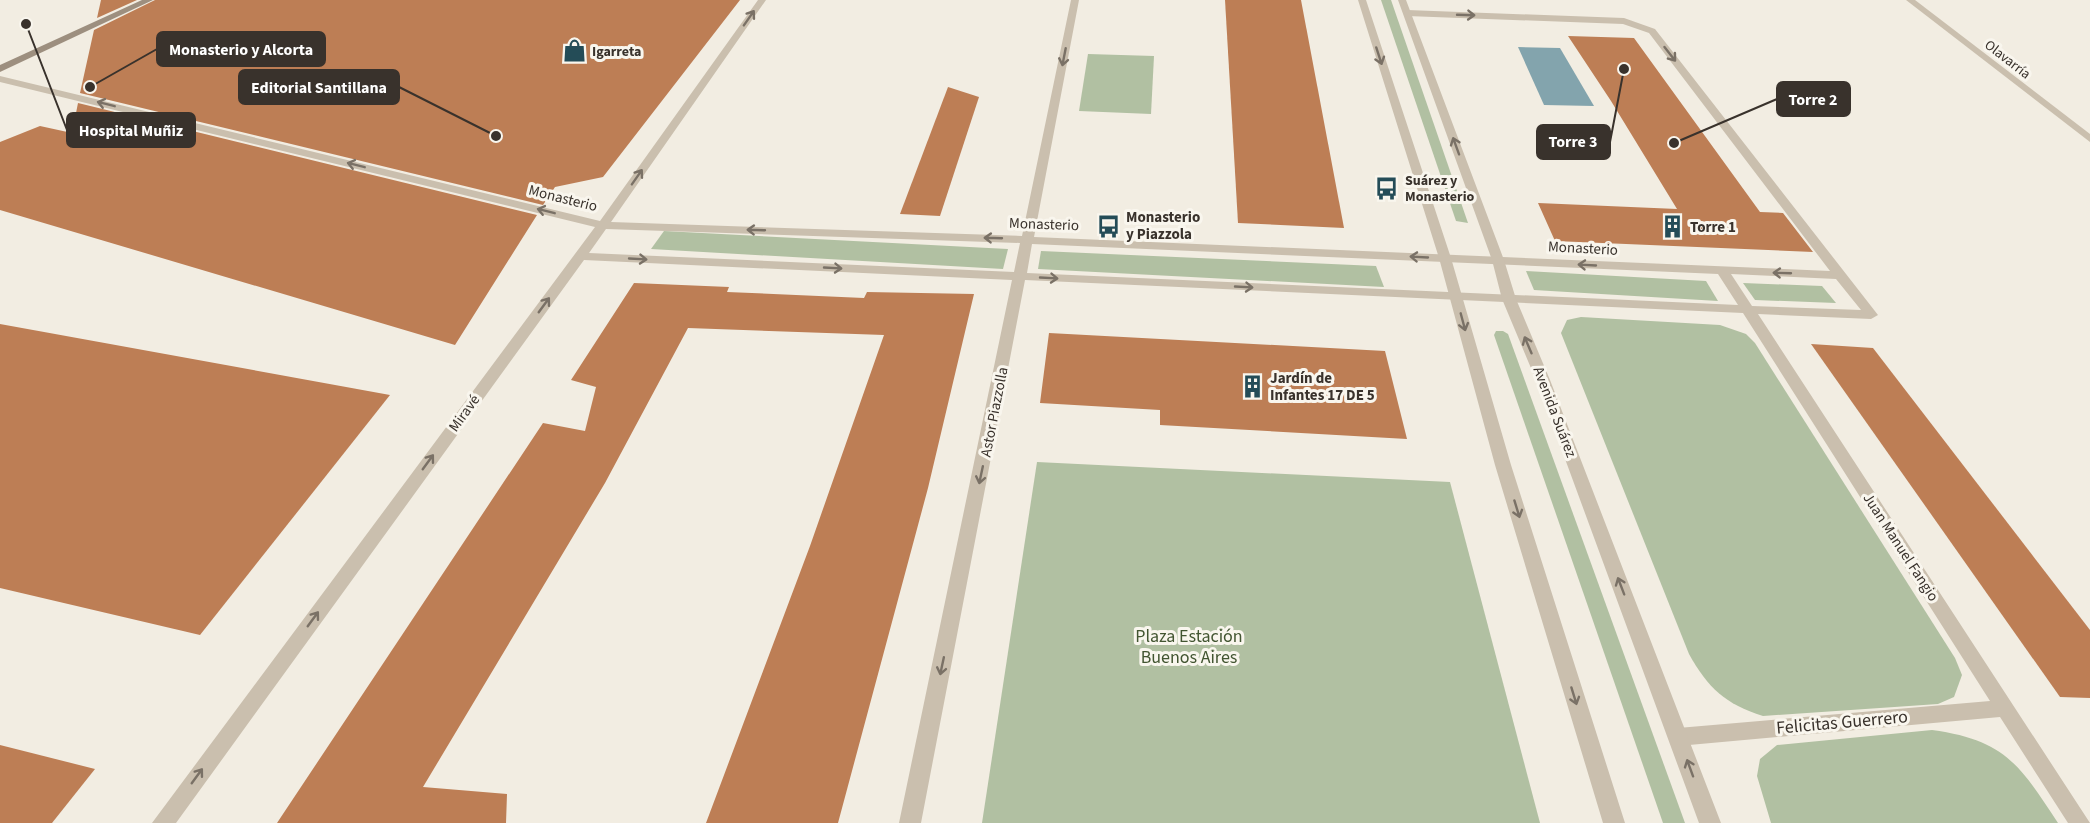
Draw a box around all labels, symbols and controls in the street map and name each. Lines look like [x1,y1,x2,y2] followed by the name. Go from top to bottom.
[743,10,755,26] one-way arrow
[1455,10,1475,21] one-way arrow
[157,32,325,66] callout: Monasterio y Alcorta
[1980,35,2035,84] street label: Olavarría
[561,38,587,64] shop icon: Igarreta
[169,39,313,61] text: Monasterio y Alcorta
[592,42,641,62] place label: Igarreta
[1663,45,1676,61] one-way arrow
[1375,46,1386,65] one-way arrow
[1058,47,1069,67] one-way arrow
[239,70,399,104] callout: Editorial Santillana
[251,77,387,99] text: Editorial Santillana
[1777,82,1850,116] callout: Torre 2
[1788,89,1838,111] text: Torre 2
[96,98,115,110] one-way arrow
[67,113,195,147] callout: Hospital Muñiz
[79,120,183,142] text: Hospital Muñiz
[1537,125,1610,159] callout: Torre 3
[1548,131,1598,153] text: Torre 3
[1450,137,1461,156] one-way arrow
[347,158,366,170] one-way arrow
[630,169,643,185] one-way arrow
[1405,171,1475,207] place label: Suárez y Monasterio
[1374,175,1400,201] bus stop icon: Suárez y Monasterio
[526,180,599,217] street label: Monasterio
[537,204,556,216] one-way arrow
[1126,207,1200,245] place label: Monasterio y Piazzola
[1009,213,1079,236] street label: Monasterio
[1095,213,1121,239] bus stop icon: Monasterio y Piazzola
[1659,214,1685,240] building icon: Torre 1
[1690,217,1736,238] place label: Torre 1
[747,224,767,236] one-way arrow
[984,233,1004,244] one-way arrow
[1547,236,1619,261] street label: Monasterio
[1409,251,1429,262] one-way arrow
[628,253,648,264] one-way arrow
[1578,259,1598,270] one-way arrow
[823,262,843,273] one-way arrow
[1773,267,1793,279] one-way arrow
[1038,272,1058,283] one-way arrow
[1233,282,1253,293] one-way arrow
[538,297,550,313] one-way arrow
[1458,312,1469,331] one-way arrow
[1522,336,1533,355] one-way arrow
[1528,364,1582,461] street label: Avenida Suárez
[975,365,1014,459] street label: Astor Piazzolla
[1270,368,1375,406] place label: Jardín de Infantes 17 DE 5
[1239,374,1265,400] building icon: Jardín de Infantes 17 DE 5
[444,390,485,436] street label: Miravé
[422,454,435,470] one-way arrow
[975,465,986,485] one-way arrow
[1858,489,1943,606] street label: Juan Manuel Fangio
[1512,499,1523,518] one-way arrow
[1615,577,1626,596] one-way arrow
[307,611,319,627] one-way arrow
[1135,624,1243,670] park label: Plaza Estación Buenos Aires
[936,656,947,676] one-way arrow
[1570,686,1581,705] one-way arrow
[1775,704,1909,741] street label: Felicitas Guerrero
[1684,759,1695,778] one-way arrow
[191,768,204,784] one-way arrow

